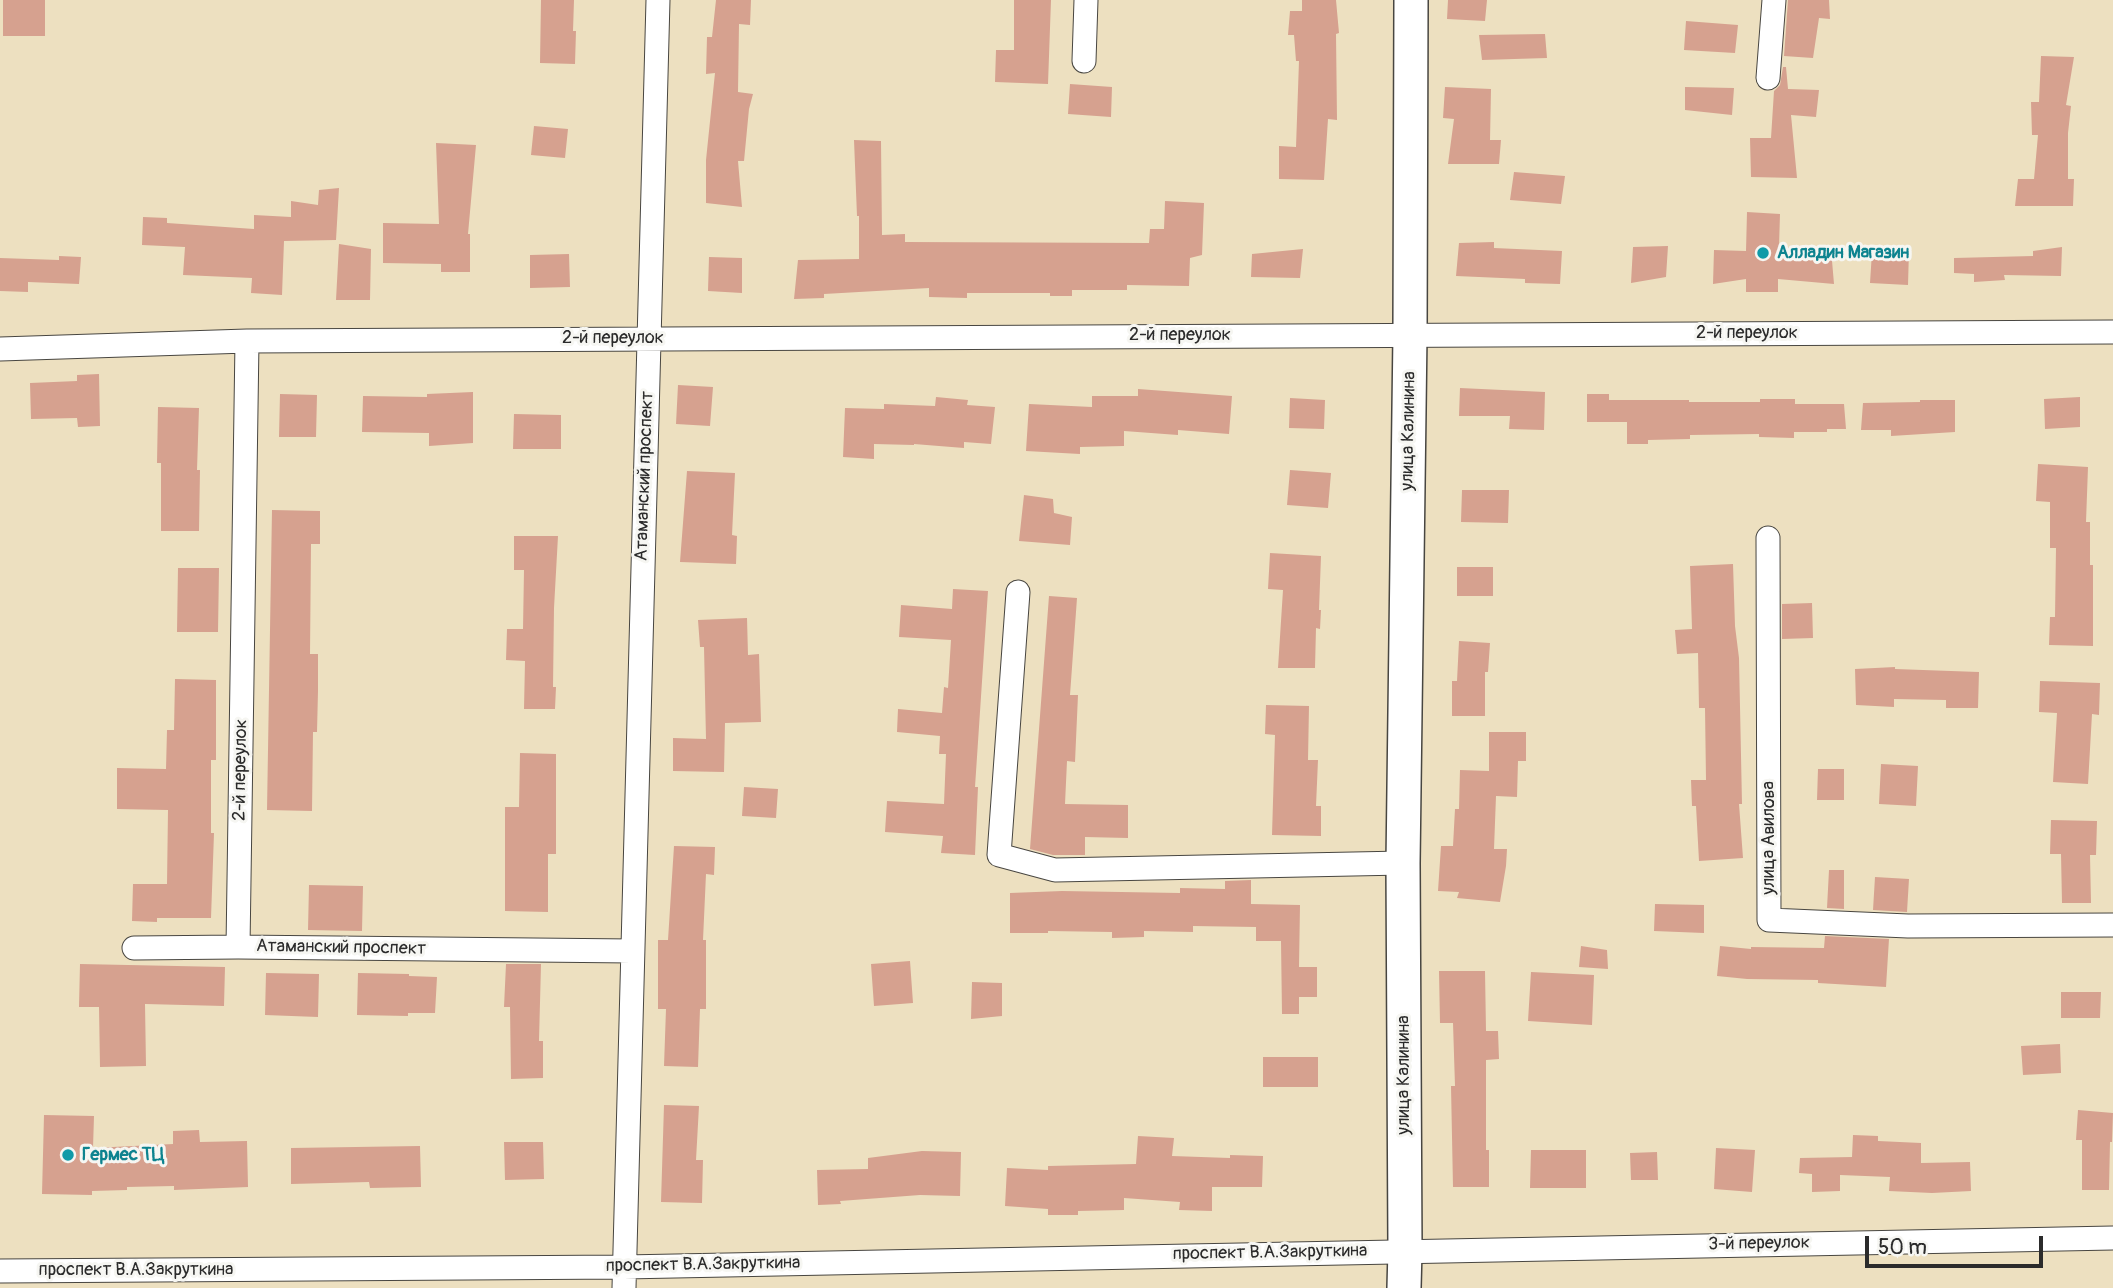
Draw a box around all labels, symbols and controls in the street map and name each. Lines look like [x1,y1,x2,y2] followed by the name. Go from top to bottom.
[1777,242,1909,264] place label: Алладин Магазин
[1755,245,1771,261] marker: Алладин Магазин
[1696,322,1798,344] street label: 2-й переулок
[1129,324,1231,346] street label: 2-й переулок
[562,327,664,349] street label: 2-й переулок
[1397,371,1421,491] street label: улица Калинина
[631,391,659,561] street label: Атаманский проспект
[229,719,253,821] street label: 2-й переулок
[1758,781,1780,895] street label: улица Авилова
[256,936,426,960] street label: Атаманский проспект
[1393,1015,1415,1135] street label: улица Калинина
[82,1144,165,1166] place label: Гермес ТЦ
[60,1147,76,1163] marker: Гермес ТЦ
[1868,1222,2046,1266] scale bar
[1708,1232,1810,1256] street label: 3-й переулок
[1878,1234,1927,1261] text: 50 m
[1172,1241,1368,1265] street label: проспект В.А.Закруткина
[605,1253,801,1277] street label: проспект В.А.Закруткина
[39,1259,233,1281] street label: проспект В.А.Закруткина

